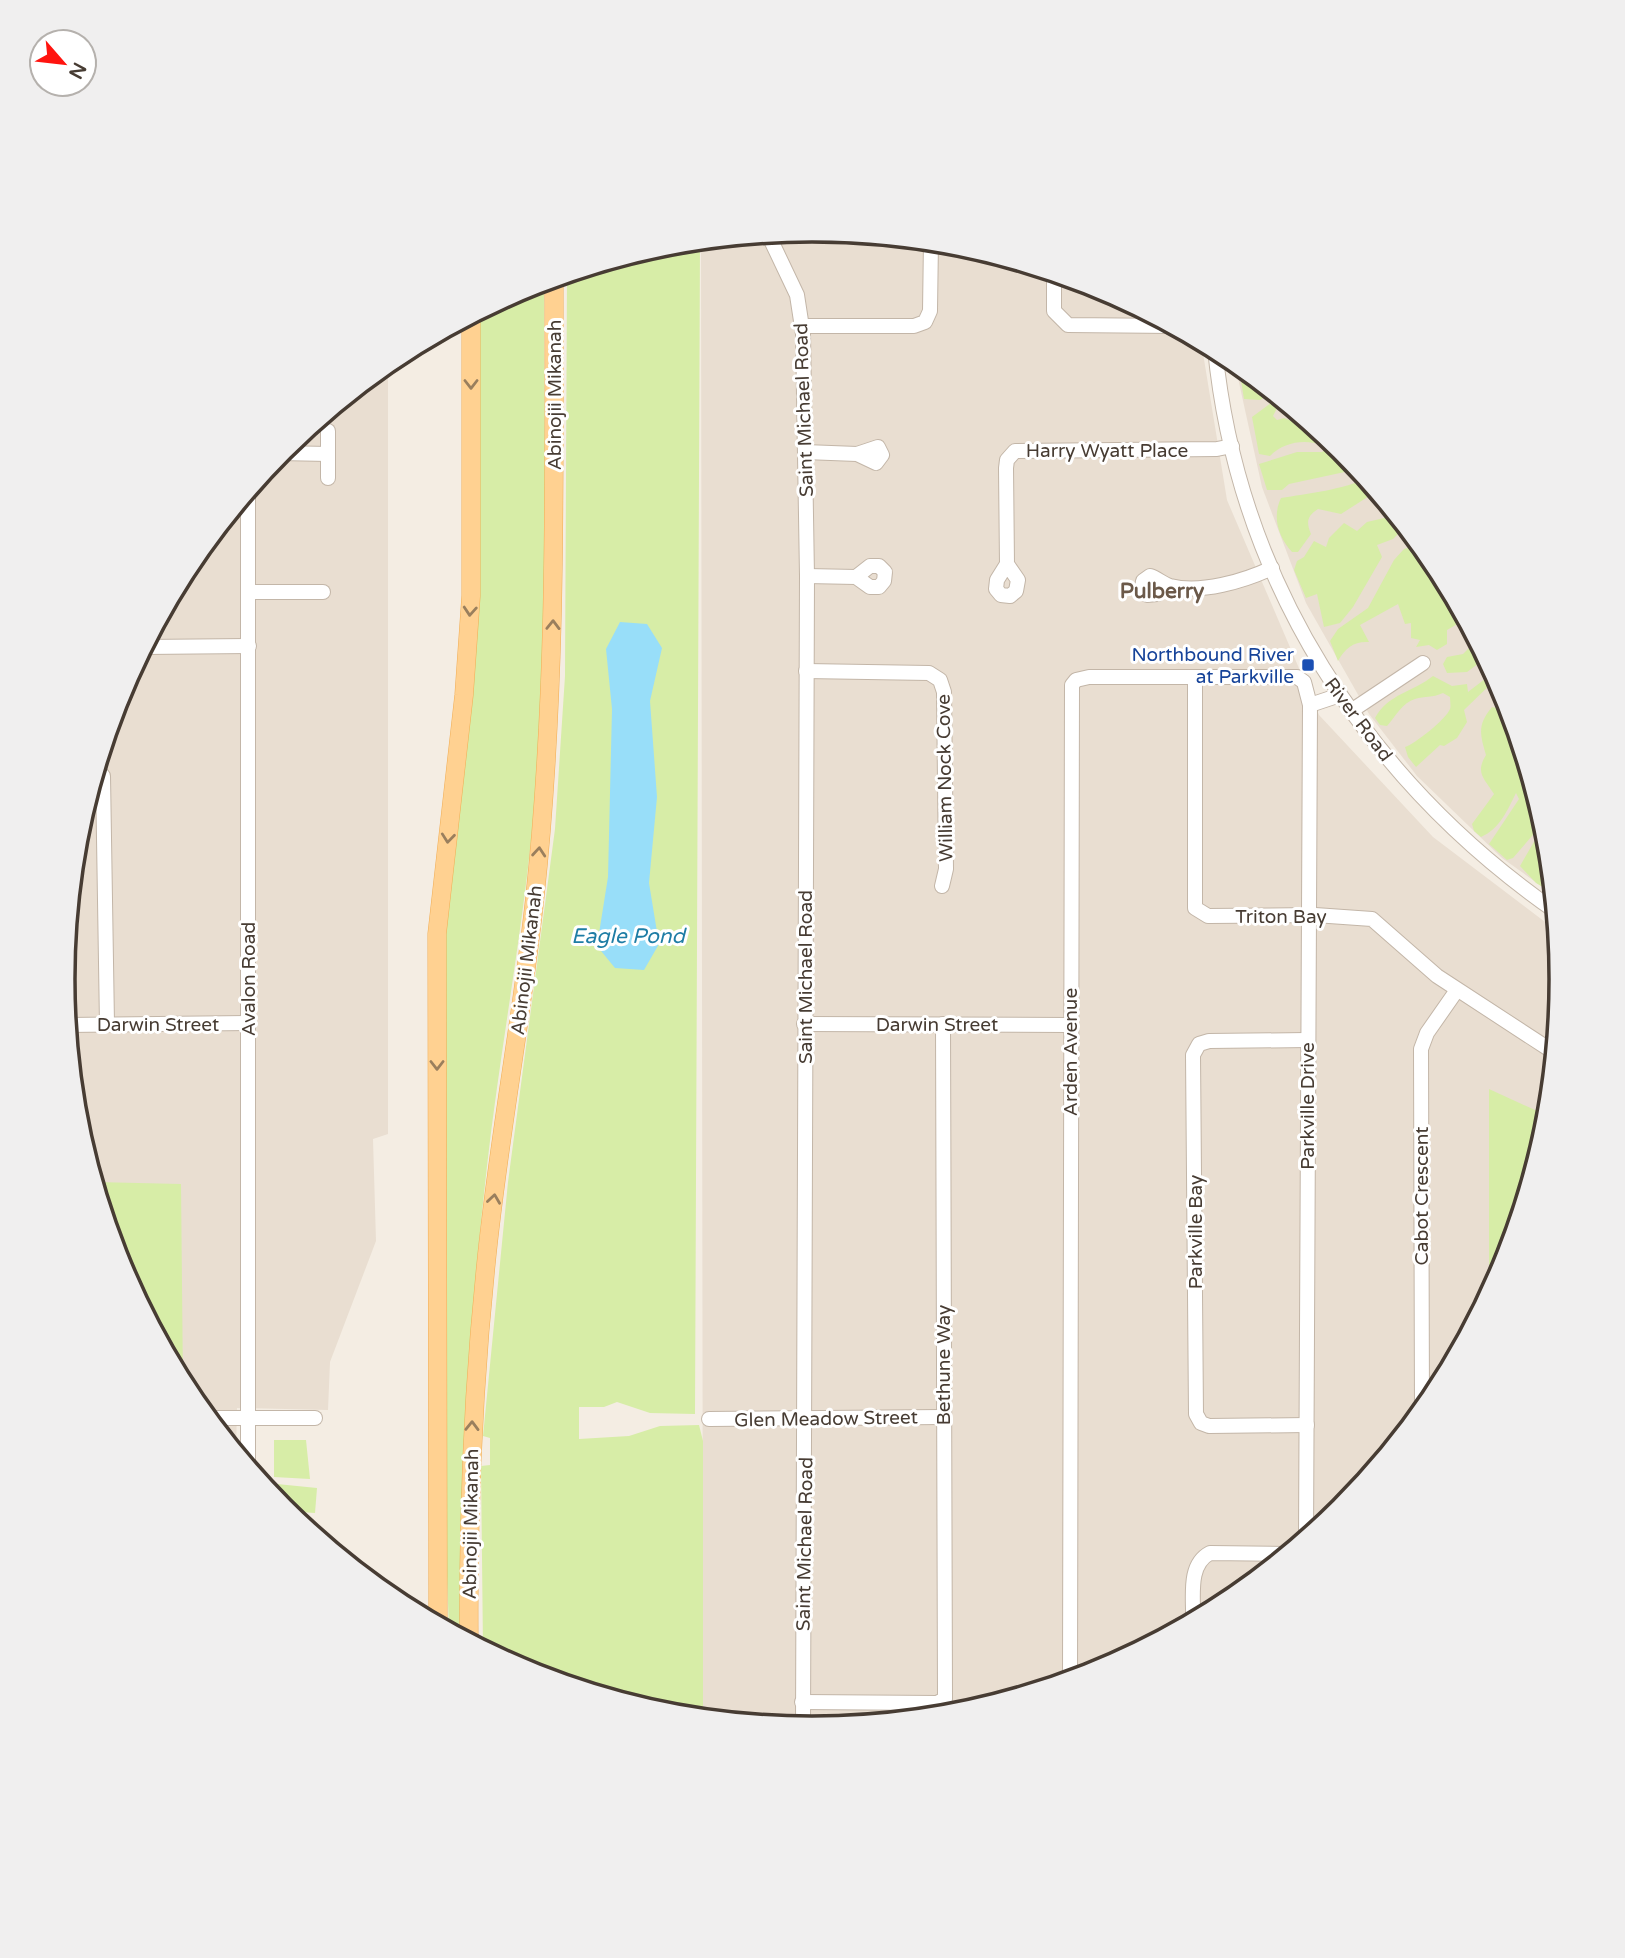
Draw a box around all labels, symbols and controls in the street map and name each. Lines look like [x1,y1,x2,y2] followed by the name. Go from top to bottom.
[28,28,98,98] north arrow
[64,59,90,82] text: N
[544,320,566,470] street label: Abinojii Mikanah
[790,323,818,497] street label: Saint Michael Road
[463,379,479,390] one-way arrow
[1026,440,1188,462] street label: Harry Wyatt Place
[1120,579,1205,604] district label: Pulberry
[463,606,478,617] one-way arrow
[545,620,560,631] one-way arrow
[1132,644,1295,688] place label: Northbound River at Parkville
[1300,657,1316,673] marker: Northbound River at Parkville
[1320,673,1397,766] street label: River Road
[933,694,957,862] street label: William Nock Cove
[441,833,456,844] one-way arrow
[531,846,546,857] one-way arrow
[507,884,547,1036] street label: Abinojii Mikanah
[795,890,817,1064] street label: Saint Michael Road
[1235,906,1327,928] street label: Triton Bay
[238,922,260,1036] street label: Avalon Road
[571,924,687,949] water label: Eagle Pond
[1060,988,1082,1116] street label: Arden Avenue
[97,1014,219,1036] street label: Darwin Street
[876,1014,998,1036] street label: Darwin Street
[1297,1042,1319,1170] street label: Parkville Drive
[429,1060,445,1070] one-way arrow
[1411,1127,1433,1265] street label: Cabot Crescent
[1185,1175,1207,1289] street label: Parkville Bay
[486,1193,501,1205] one-way arrow
[933,1305,955,1425] street label: Bethune Way
[734,1406,918,1432] street label: Glen Meadow Street
[464,1420,480,1430] one-way arrow
[459,1448,483,1600] street label: Abinojii Mikanah
[792,1457,818,1631] street label: Saint Michael Road

